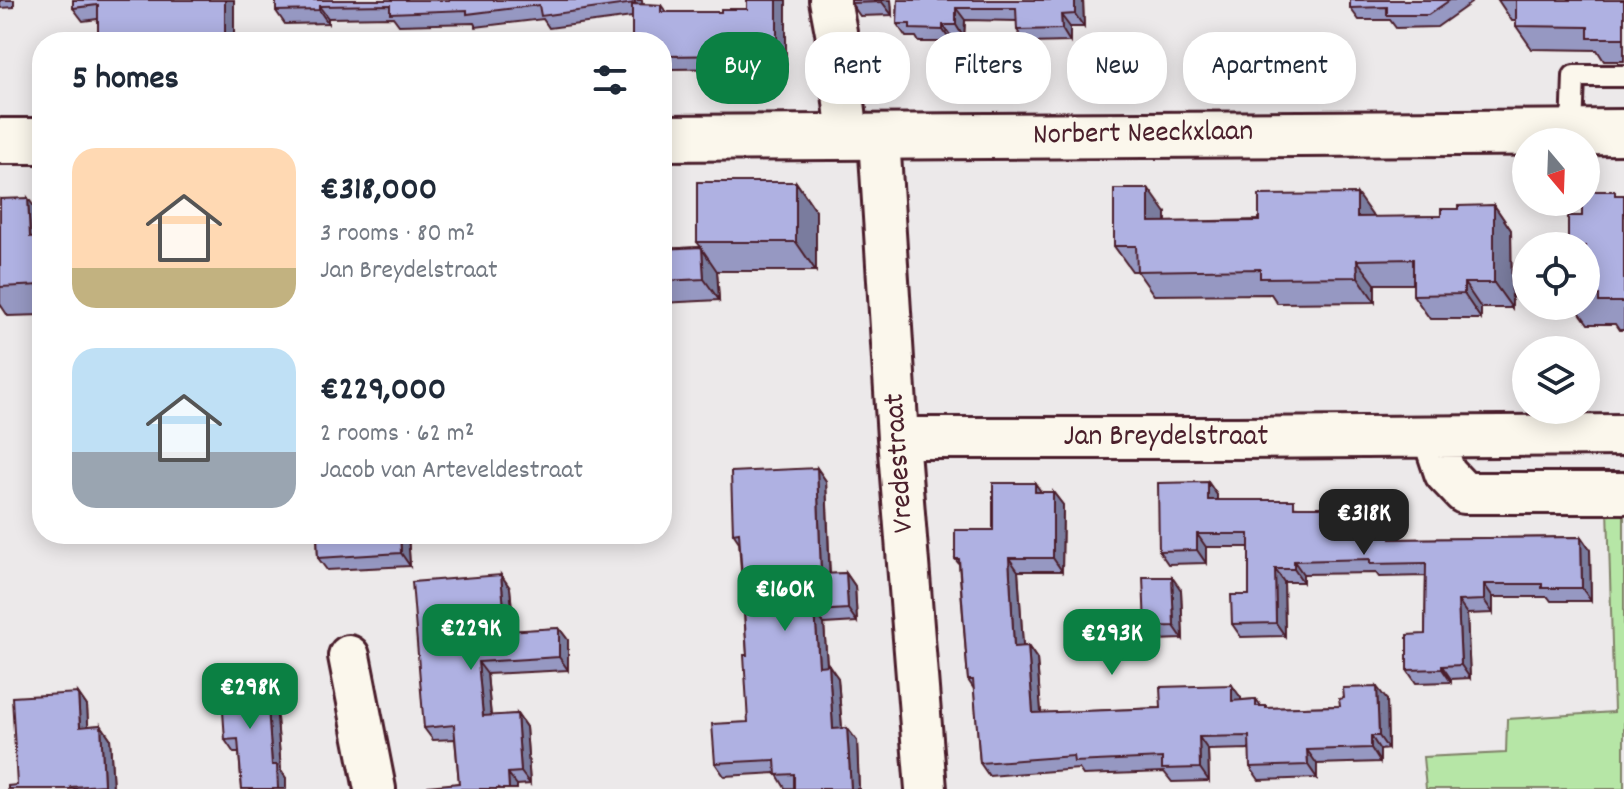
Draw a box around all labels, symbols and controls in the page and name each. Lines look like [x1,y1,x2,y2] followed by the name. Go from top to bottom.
[696,32,789,104] chip: Buy
[805,32,910,104] chip: Rent
[926,32,1051,104] chip: Filters
[1067,32,1167,104] chip: New
[1183,32,1356,104] chip: Apartment
[72,56,179,105] text: 5 homes
[588,58,632,102] icon: filters
[1032,112,1254,158] street label: Norbert Neeckxlaan
[1512,128,1600,216] north arrow
[1512,128,1600,424] map controls
[320,167,437,216] text: €318,000
[136,180,232,276] icon: home
[320,216,475,253] text: 3 rooms · 80 m²
[1512,232,1600,320] button: locate
[320,253,498,290] text: Jan Breydelstraat
[1512,336,1600,424] button: layers
[320,367,446,416] text: €229,000
[136,380,232,476] icon: home
[875,392,927,534] street label: Vredestraat
[320,416,474,453] text: 2 rooms · 62 m²
[1064,417,1268,460] street label: Jan Breydelstraat
[320,453,583,490] text: Jacob van Arteveldestraat
[1308,489,1420,557] pin: €318K
[1337,496,1391,533] text: €318K
[729,565,841,633] pin: €160K
[755,572,815,609] text: €160K
[415,604,527,672] pin: €229K
[1056,609,1168,677] pin: €293K
[440,611,502,648] text: €229K
[1081,616,1143,653] text: €293K
[194,663,306,731] pin: €298K
[220,670,280,707] text: €298K

